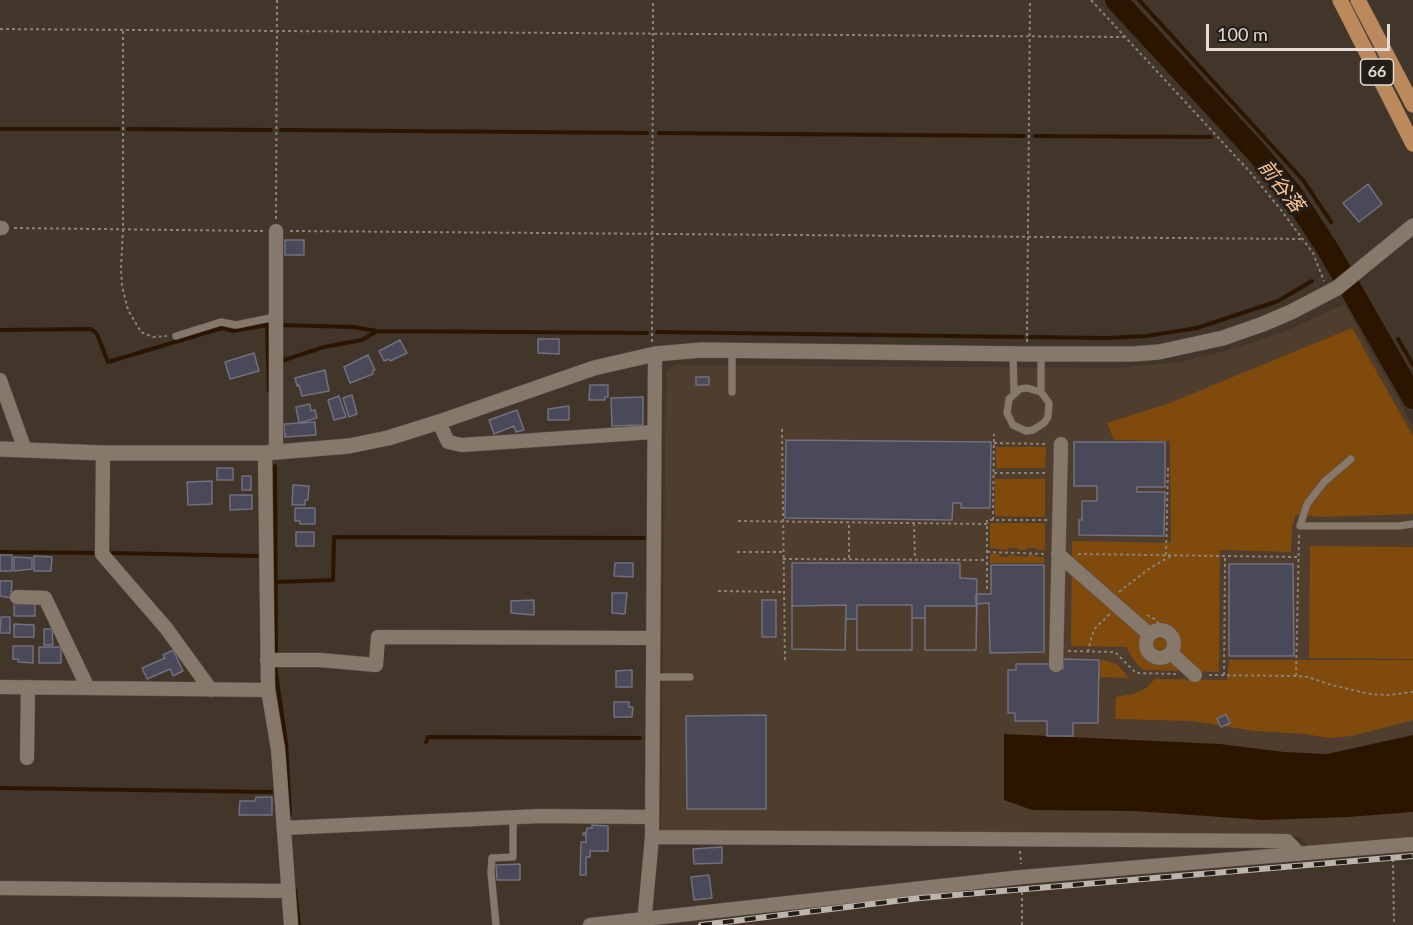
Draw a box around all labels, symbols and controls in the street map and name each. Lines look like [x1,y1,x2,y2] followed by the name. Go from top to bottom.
[1209,12,1394,50] scale bar
[1217,23,1268,45] text: 100 m
[1360,59,1394,85] road number: 66
[1253,155,1309,217] water label: 前谷落

